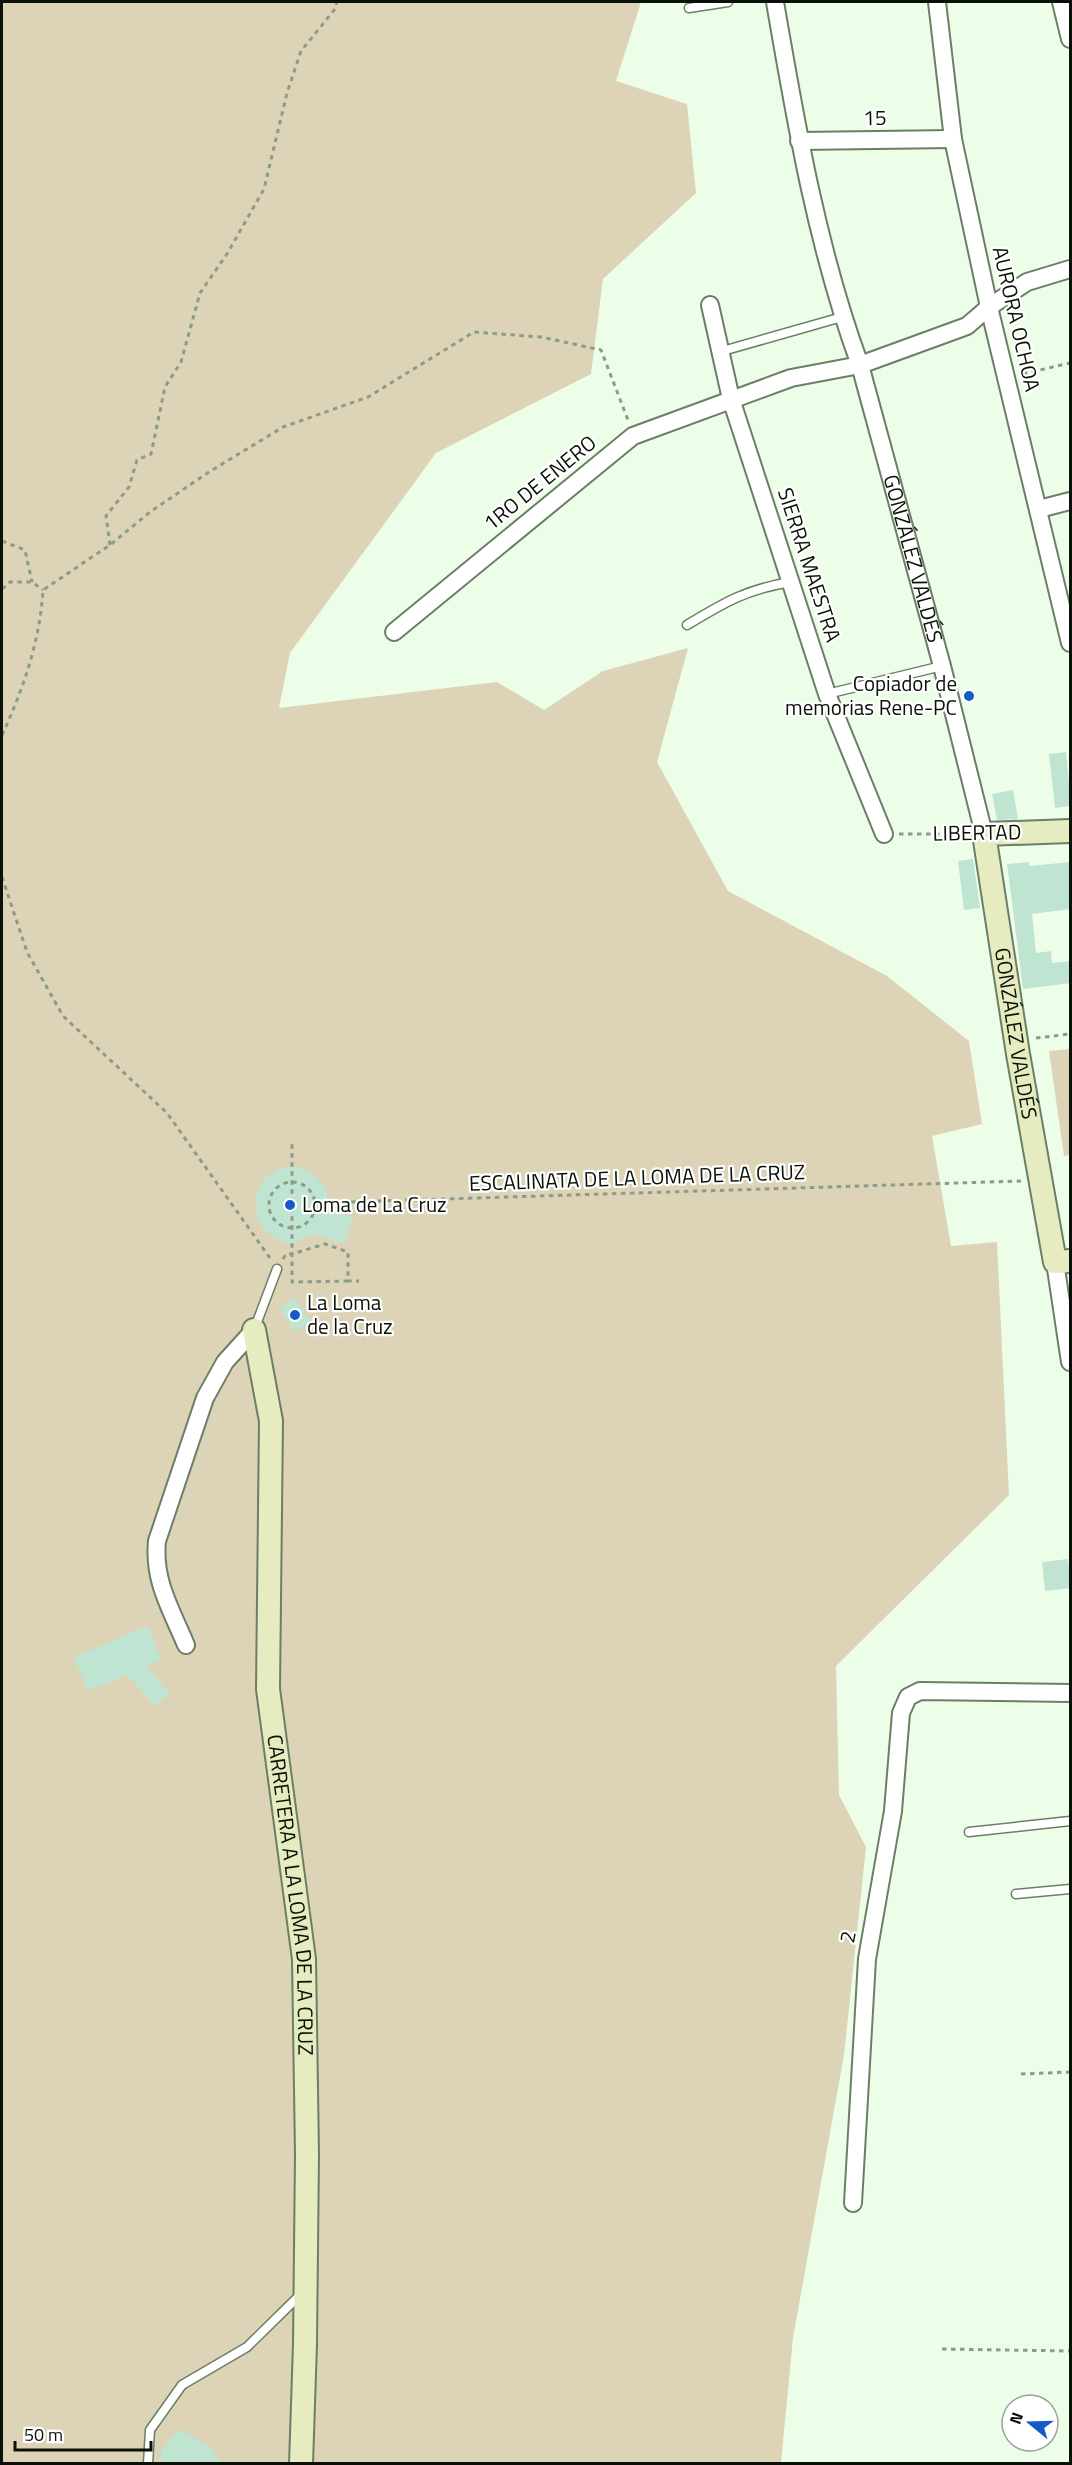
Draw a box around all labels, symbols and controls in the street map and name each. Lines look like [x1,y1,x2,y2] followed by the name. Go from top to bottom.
[863,101,887,133] street label: 15
[985,243,1049,395] street label: AURORA OCHOA
[476,427,603,538] street label: 1RO DE ENERO
[876,471,952,646] street label: GONZÁLEZ VALDÉS
[770,483,850,646] street label: SIERRA MAESTRA
[785,667,957,723] place label: Copiador de memorias Rene-PC
[962,689,976,703] marker: Copiador de memorias Rene-PC
[932,815,1022,849] street label: LIBERTAD
[987,945,1046,1122] street label: GONZÁLEZ VALDÉS
[468,1155,806,1199] street label: ESCALINATA DE LA LOMA DE LA CRUZ
[302,1188,447,1220] place label: Loma de La Cruz
[283,1198,297,1212] marker: Loma de La Cruz
[307,1286,393,1342] place label: La Loma de la Cruz
[288,1308,302,1322] marker: La Loma de la Cruz
[259,1732,322,2056] street label: CARRETERA A LA LOMA DE LA CRUZ
[830,1928,864,1946] street label: 2
[1000,2393,1060,2453] north arrow
[1003,2409,1029,2427] text: N
[15,2414,152,2452] scale bar
[24,2421,63,2448] text: 50 m

